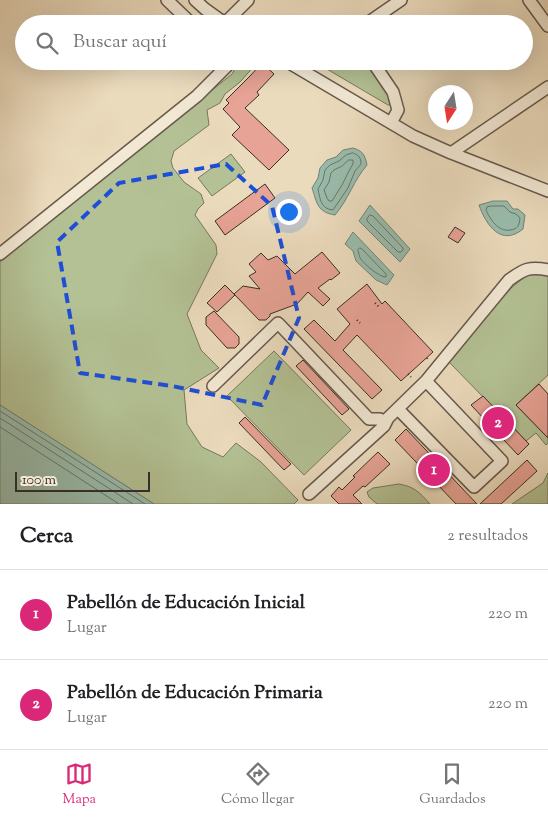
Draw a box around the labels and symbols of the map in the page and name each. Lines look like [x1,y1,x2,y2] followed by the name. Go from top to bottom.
[428,85,473,130] north arrow
[276,199,302,225] your location
[482,404,514,442] pin: 2
[418,451,450,489] pin: 1
[15,469,150,492] scale bar

